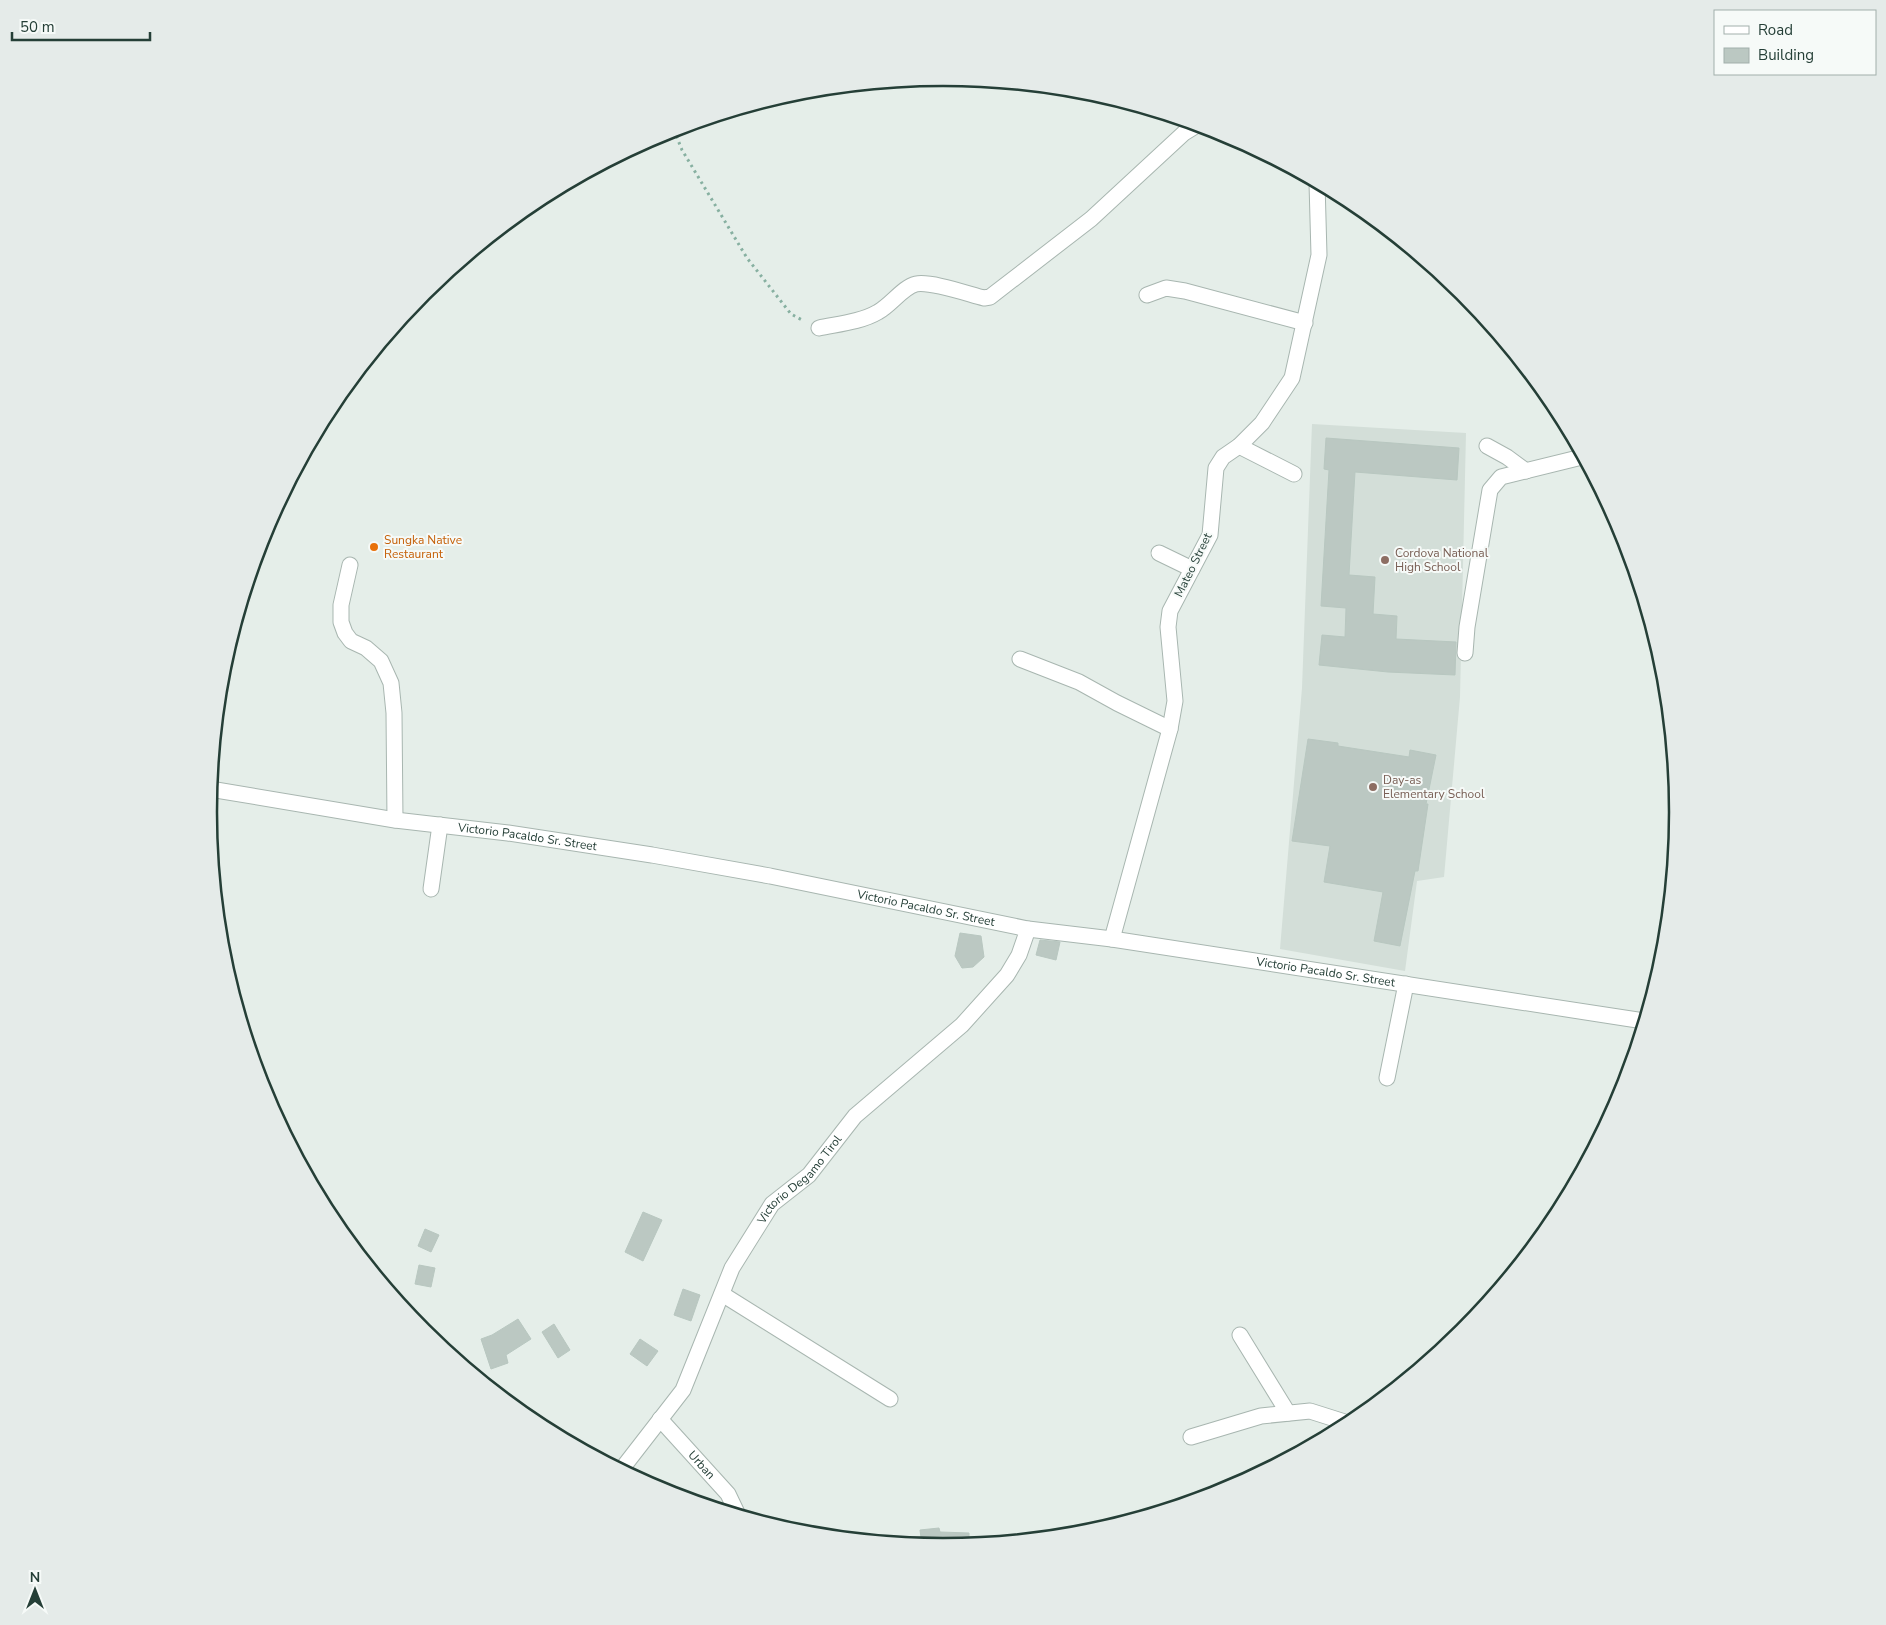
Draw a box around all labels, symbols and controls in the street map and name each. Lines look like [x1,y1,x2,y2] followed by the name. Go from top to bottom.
[12,10,150,42] scale bar
[1714,10,1876,75] legend
[20,17,55,37] text: 50 m
[1758,20,1793,40] text: Road
[1758,45,1814,65] text: Building
[1171,529,1216,600] street label: Mateo Street
[384,532,462,562] place label: Sungka Native Restaurant
[368,541,380,553] marker: Sungka Native Restaurant
[1395,545,1489,575] place label: Cordova National High School
[1379,554,1391,566] marker: Cordova National High School
[1383,772,1485,802] place label: Day-as Elementary School
[1367,781,1379,793] marker: Day-as Elementary School
[456,819,599,855] street label: Victorio Pacaldo Sr. Street
[855,886,997,930] street label: Victorio Pacaldo Sr. Street
[1254,953,1397,991] street label: Victorio Pacaldo Sr. Street
[753,1131,845,1228] street label: Victorio Degamo Tirol
[685,1447,719,1483] street label: Urban
[10,1565,60,1615] north arrow
[30,1568,40,1587] text: N

